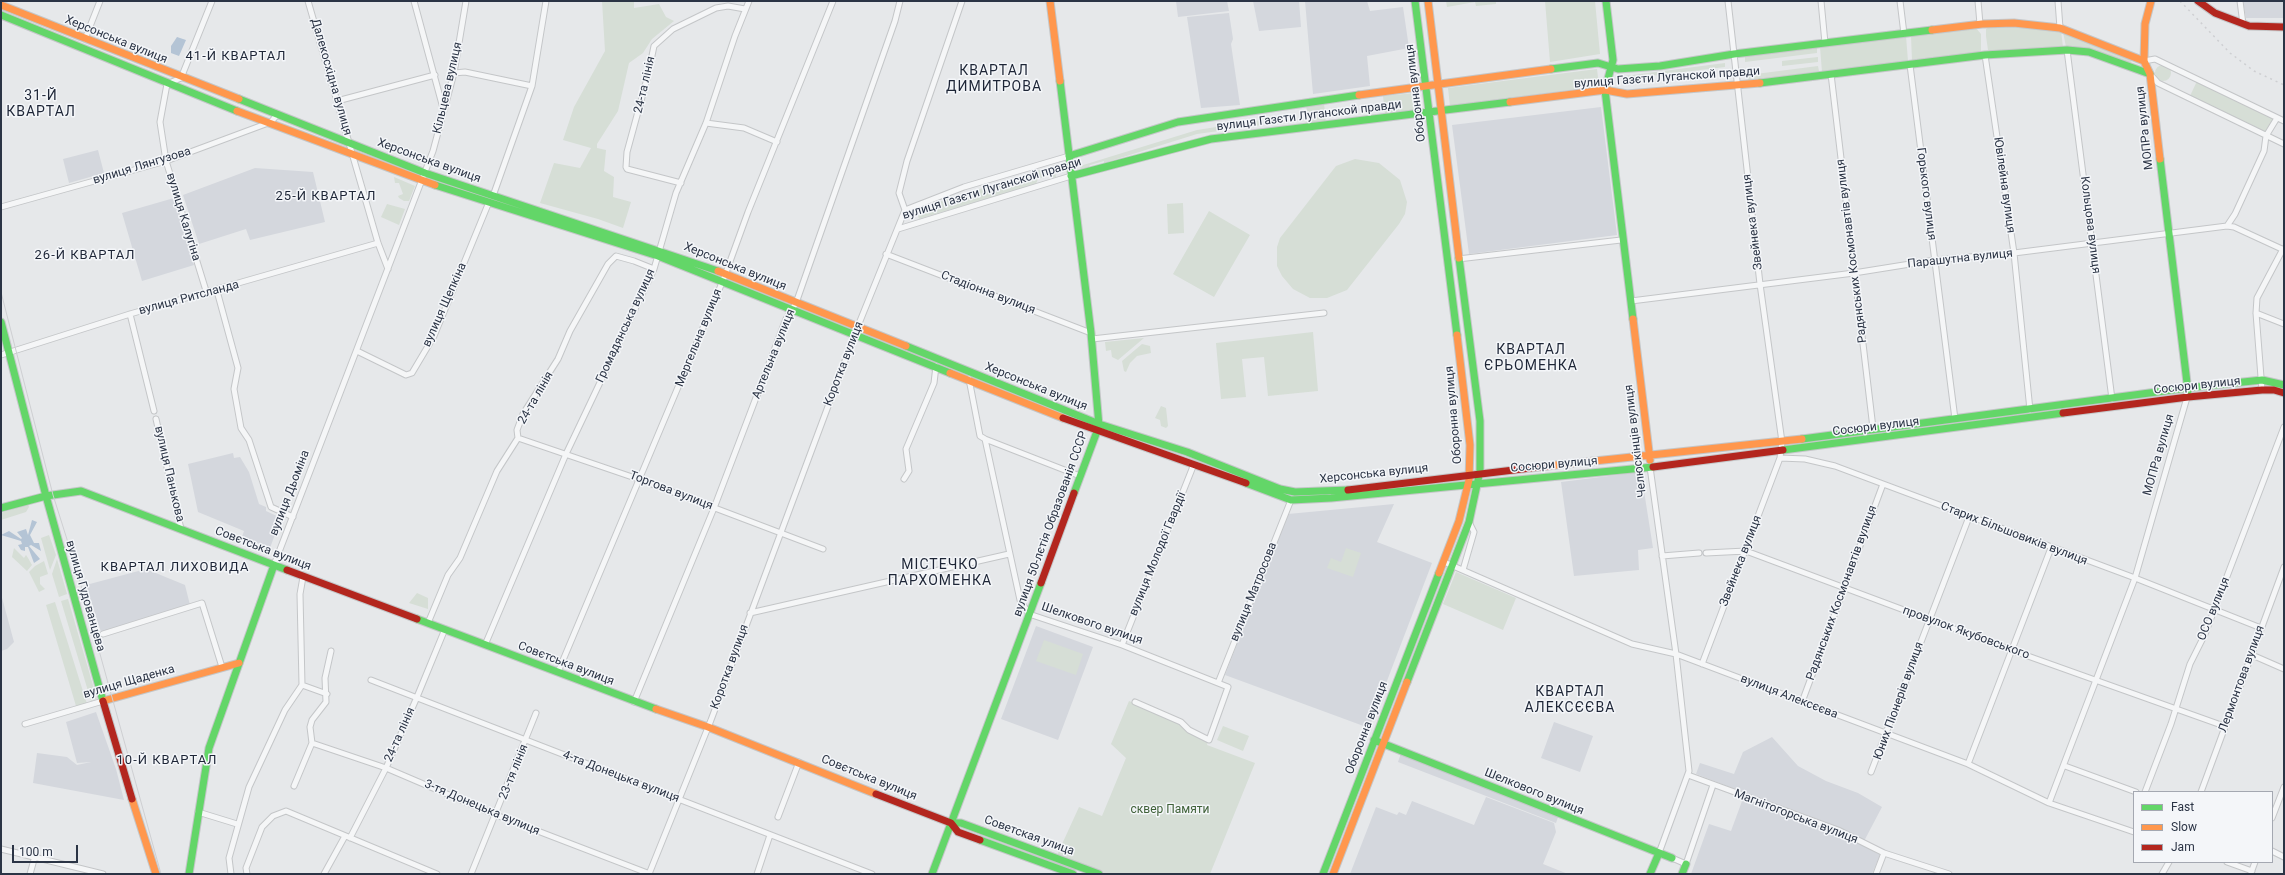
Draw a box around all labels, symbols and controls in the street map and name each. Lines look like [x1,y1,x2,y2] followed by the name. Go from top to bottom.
[63,13,169,67] street label: Херсонська вулиця
[307,17,355,137] street label: Далекосхідна вулиця
[430,41,466,135] street label: Кільцева вулиця
[1403,43,1429,143] street label: Оборонна вулиця
[186,49,286,65] district label: 41-Й КВАРТАЛ
[631,55,659,115] street label: 24-та лінія
[946,63,1042,96] district label: КВАРТАЛ ДИМИТРОВА
[1574,64,1760,92] street label: вулиця Газєти Луганской правди
[2133,85,2157,171] street label: МОПРа вулиця
[6,88,76,120] district label: 31-Й КВАРТАЛ
[1216,98,1402,134] street label: вулиця Газєти Луганской правди
[375,136,483,186] street label: Херсонська вулиця
[1990,136,2018,234] street label: Ювілейна вулиця
[91,144,193,188] street label: вулиця Лянгузова
[1913,147,1939,241] street label: Горького вулиця
[901,155,1083,223] street label: вулиця Газєти Луганской правди
[1834,158,1870,344] street label: Радянських Космонавтів вулиця
[163,171,203,263] street label: вулиця Калугіна
[1740,173,1766,271] street label: Звейнека вулиця
[2077,176,2103,274] street label: Кольцова вулиця
[276,189,376,205] district label: 25-Й КВАРТАЛ
[682,240,788,294] street label: Херсонська вулиця
[1907,246,2013,272] street label: Парашутна вулиця
[35,248,135,264] district label: 26-Й КВАРТАЛ
[420,261,470,349] street label: вулиця Щепкіна
[593,267,659,385] street label: Громадянська вулиця
[939,268,1037,318] street label: Стадіонна вулиця
[137,278,241,318] street label: вулиця Ритсланда
[673,287,725,389] street label: Мергельна вулиця
[749,307,799,401] street label: Артельна вулиця
[821,320,867,408] street label: Коротка вулиця
[1484,342,1578,374] district label: КВАРТАЛ ЄРЬОМЕНКА
[983,360,1089,414] street label: Херсонська вулиця
[1443,365,1465,465] street label: Оборонна вулиця
[515,369,557,427] street label: 24-та лінія
[2153,374,2241,398] street label: Сосюри вулиця
[1622,384,1650,498] street label: Челюскінців вулиця
[2140,413,2178,497] street label: МОПРа вулиця
[1832,415,1920,439] street label: Сосюри вулиця
[151,425,187,523] street label: вулиця Панькова
[1011,429,1091,619] street label: вулиця 50-лєтія Образованія СССР
[267,448,313,538] street label: вулиця Дьоміна
[1510,454,1598,476] street label: Сосюри вулиця
[1319,461,1429,487] street label: Херсонська вулиця
[627,468,715,514] street label: Торгова вулиця
[1127,490,1189,618] street label: вулиця Молодої Гвардії
[1939,499,2089,569] street label: Старих Більшовиків вулиця
[1804,504,1880,682] street label: Радянських Космонавтів вулиця
[1717,513,1765,609] street label: Звейнека вулиця
[213,524,313,574] street label: Совєтська вулиця
[62,539,108,653] street label: вулиця Гудованцева
[1228,540,1280,644] street label: вулиця Матросова
[888,557,992,590] district label: МІСТЕЧКО ПАРХОМЕНКА
[101,560,249,576] district label: КВАРТАЛ ЛИХОВИДА
[2195,575,2233,643] street label: ОСО вулиця
[1039,600,1145,648] street label: Шелкового вулиця
[1901,603,2031,663] street label: провулок Якубовського
[708,622,752,712] street label: Коротка вулиця
[2216,624,2268,734] street label: Лермонтова вулиця
[516,639,616,689] street label: Совєтська вулиця
[1871,640,1927,762] street label: Юних Піонерів вулиця
[82,662,176,702] street label: вулиця Щаденка
[1738,672,1840,722] street label: вулиця Алексєєва
[1343,679,1391,777] street label: Оборонна вулиця
[1525,684,1615,716] district label: КВАРТАЛ АЛЕКСЄЄВА
[382,705,418,765] street label: 24-та лінія
[496,742,532,802] street label: 23-тя лінія
[561,748,681,806] street label: 4-та Донецька вулиця
[819,752,919,804] street label: Совєтська вулиця
[117,753,217,769] district label: 10-Й КВАРТАЛ
[1482,765,1586,819] street label: Шелкового вулиця
[422,777,542,839] street label: 3-тя Донецька вулиця
[1732,787,1860,847] street label: Магнітогорська вулиця
[2133,791,2273,863] legend
[2171,800,2194,814] text: Fast
[1131,803,1209,817] park label: сквер Памяти
[982,813,1076,859] street label: Советская улица
[2171,820,2197,834] text: Slow
[14,837,80,863] scale bar
[2171,840,2195,854] text: Jam
[19,845,53,859] text: 100 m

